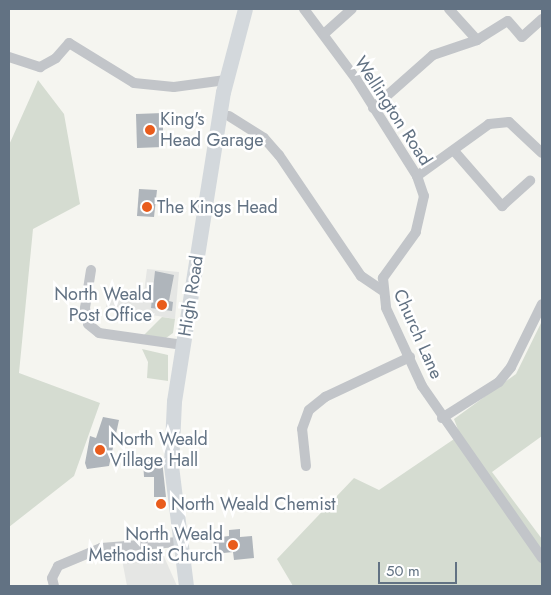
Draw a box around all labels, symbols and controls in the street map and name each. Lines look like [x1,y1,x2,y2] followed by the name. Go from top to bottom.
[350,52,436,170] street label: Wellington Road
[160,109,263,152] place label: King's Head Garage
[144,124,156,136] marker: King's Head Garage
[157,196,278,218] place label: The Kings Head
[141,201,153,213] marker: The Kings Head
[174,254,208,338] street label: High Road
[54,284,152,326] place label: North Weald Post Office
[389,286,447,382] street label: Church Lane
[156,299,168,311] marker: North Weald Post Office
[110,429,208,472] place label: North Weald Village Hall
[94,444,106,456] marker: North Weald Village Hall
[171,493,336,515] place label: North Weald Chemist
[155,498,167,510] marker: North Weald Chemist
[88,524,223,566] place label: North Weald Methodist Church
[227,539,239,551] marker: North Weald Methodist Church
[381,552,460,584] scale bar
[386,560,420,582] text: 50 m

